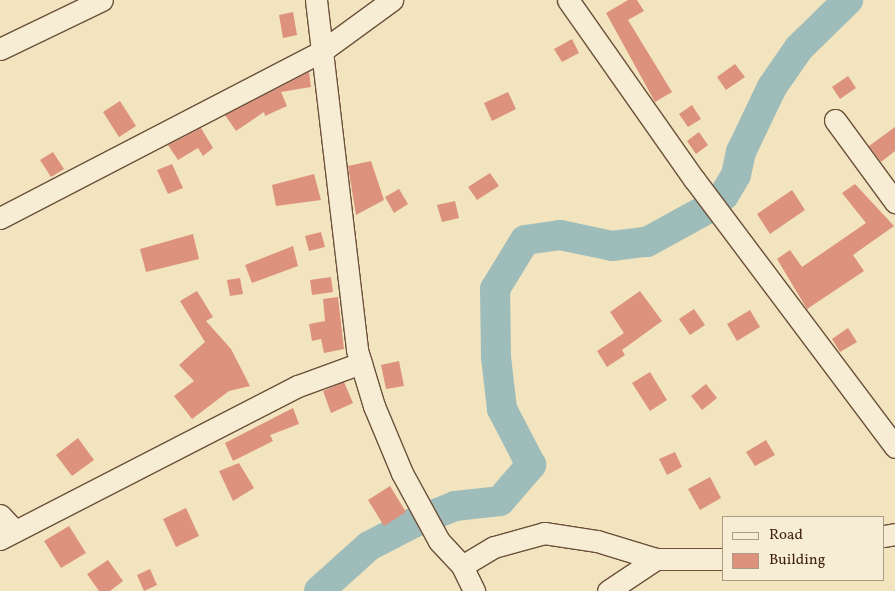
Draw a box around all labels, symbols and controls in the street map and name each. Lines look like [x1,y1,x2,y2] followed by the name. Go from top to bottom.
[722,516,885,581] legend
[769,525,803,546] text: Road
[769,550,825,571] text: Building

